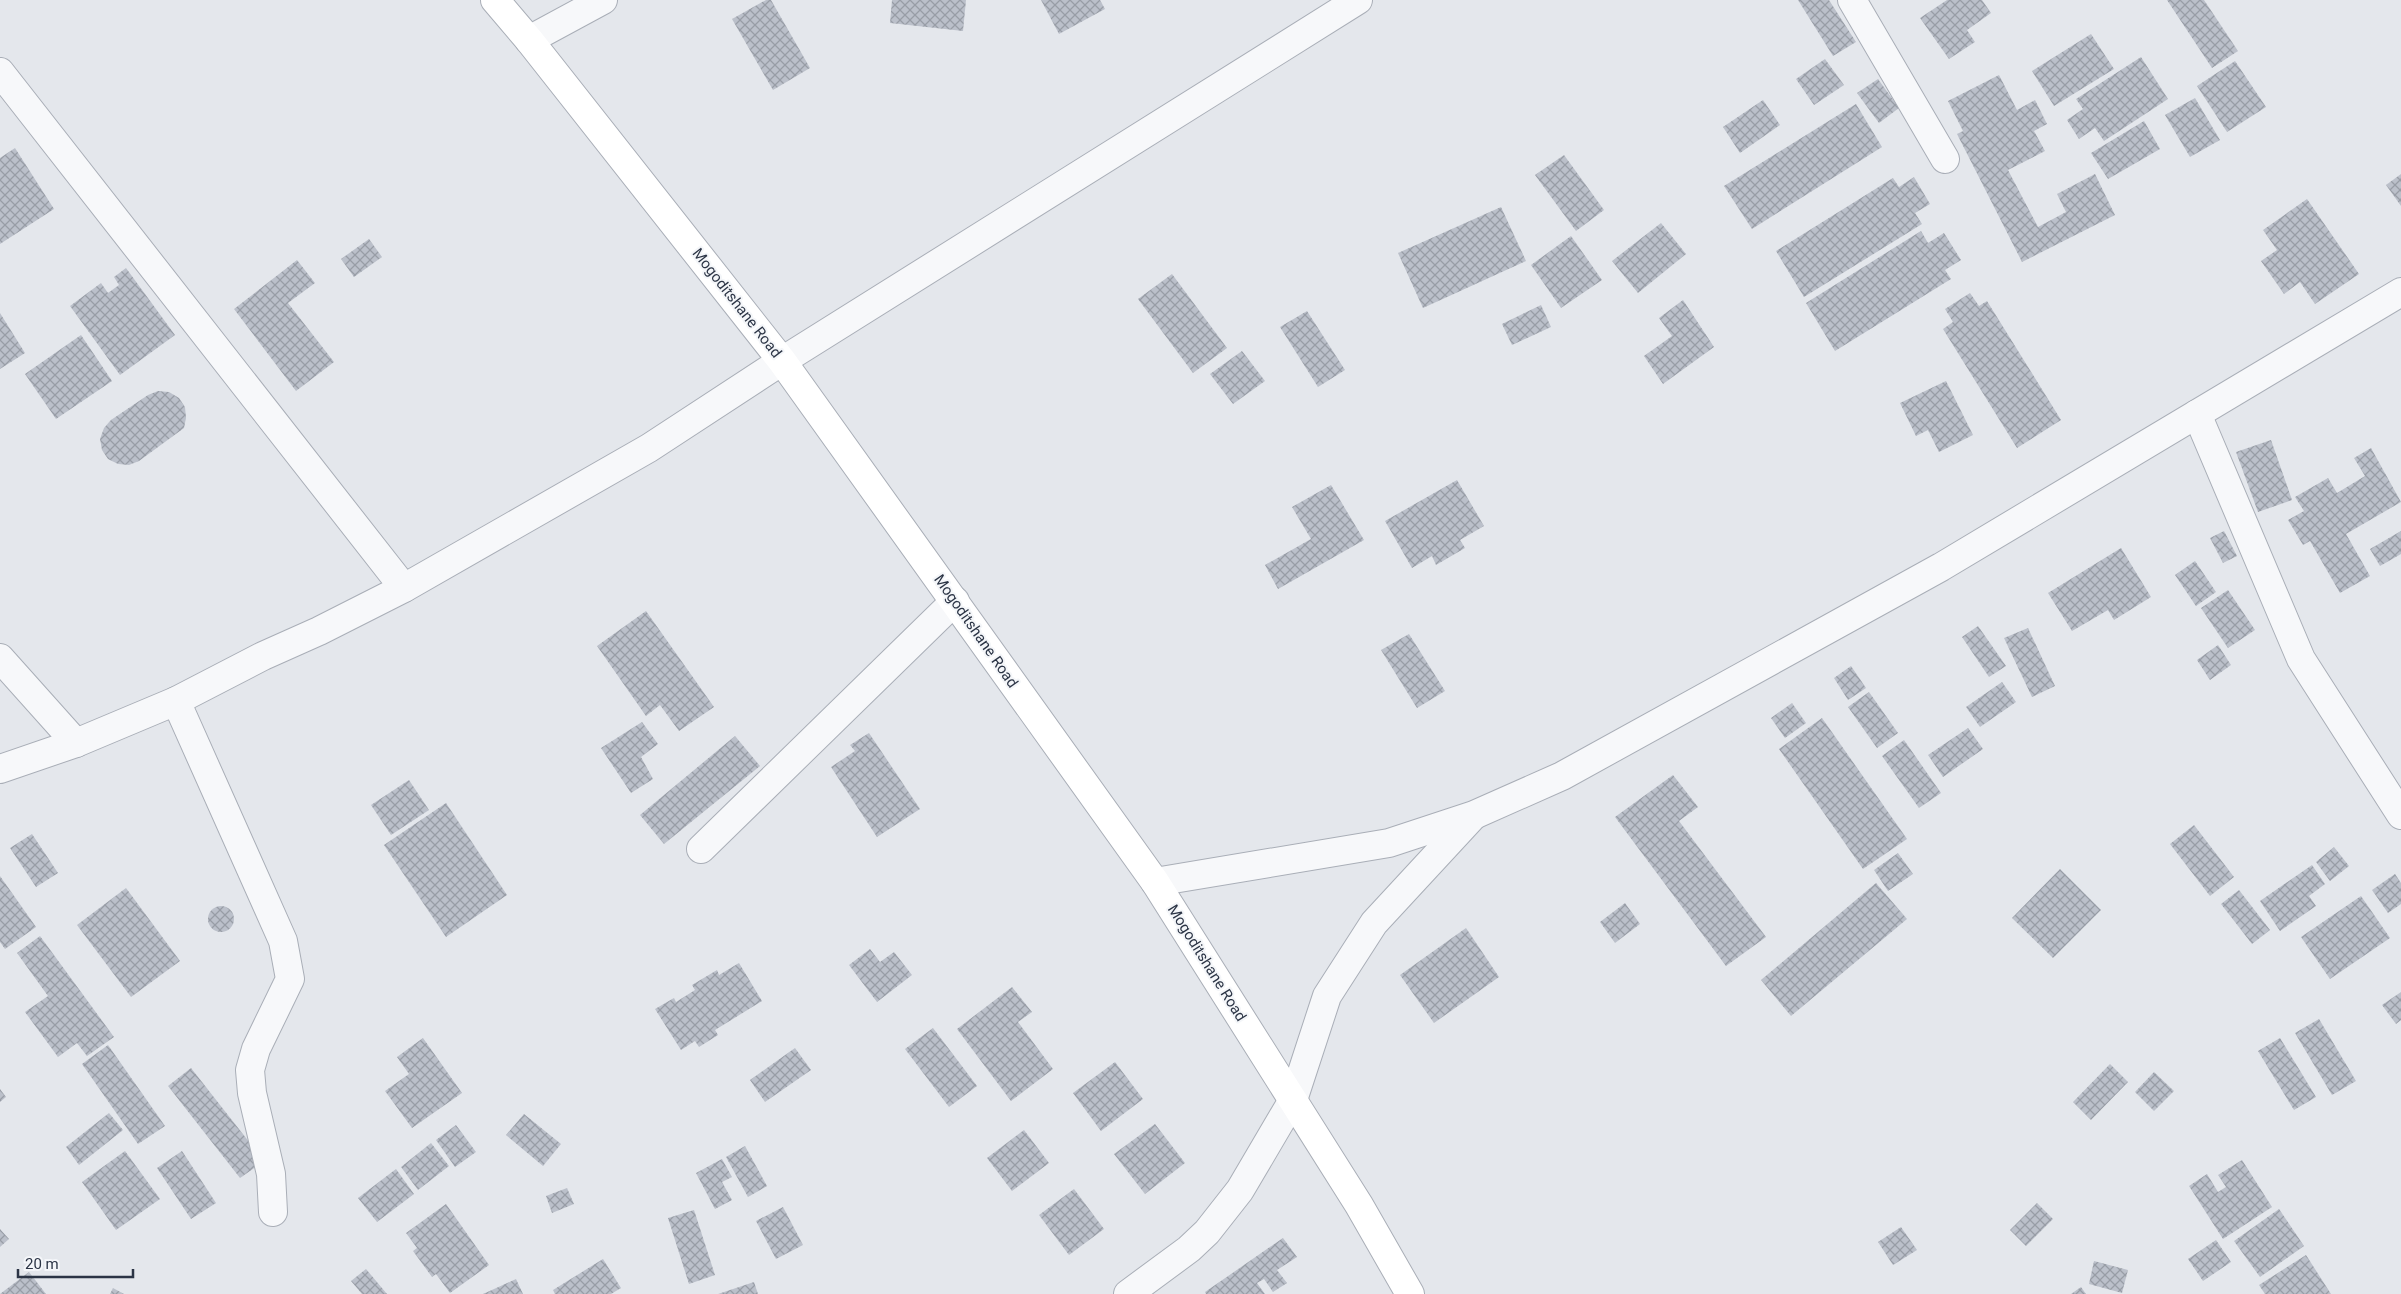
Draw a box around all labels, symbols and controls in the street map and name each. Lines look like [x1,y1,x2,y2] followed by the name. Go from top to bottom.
[689,245,785,361] street label: Mogoditshane Road
[930,571,1022,691] street label: Mogoditshane Road
[1164,901,1250,1025] street label: Mogoditshane Road
[18,1246,132,1278] scale bar
[25,1255,59,1273] text: 20 m

